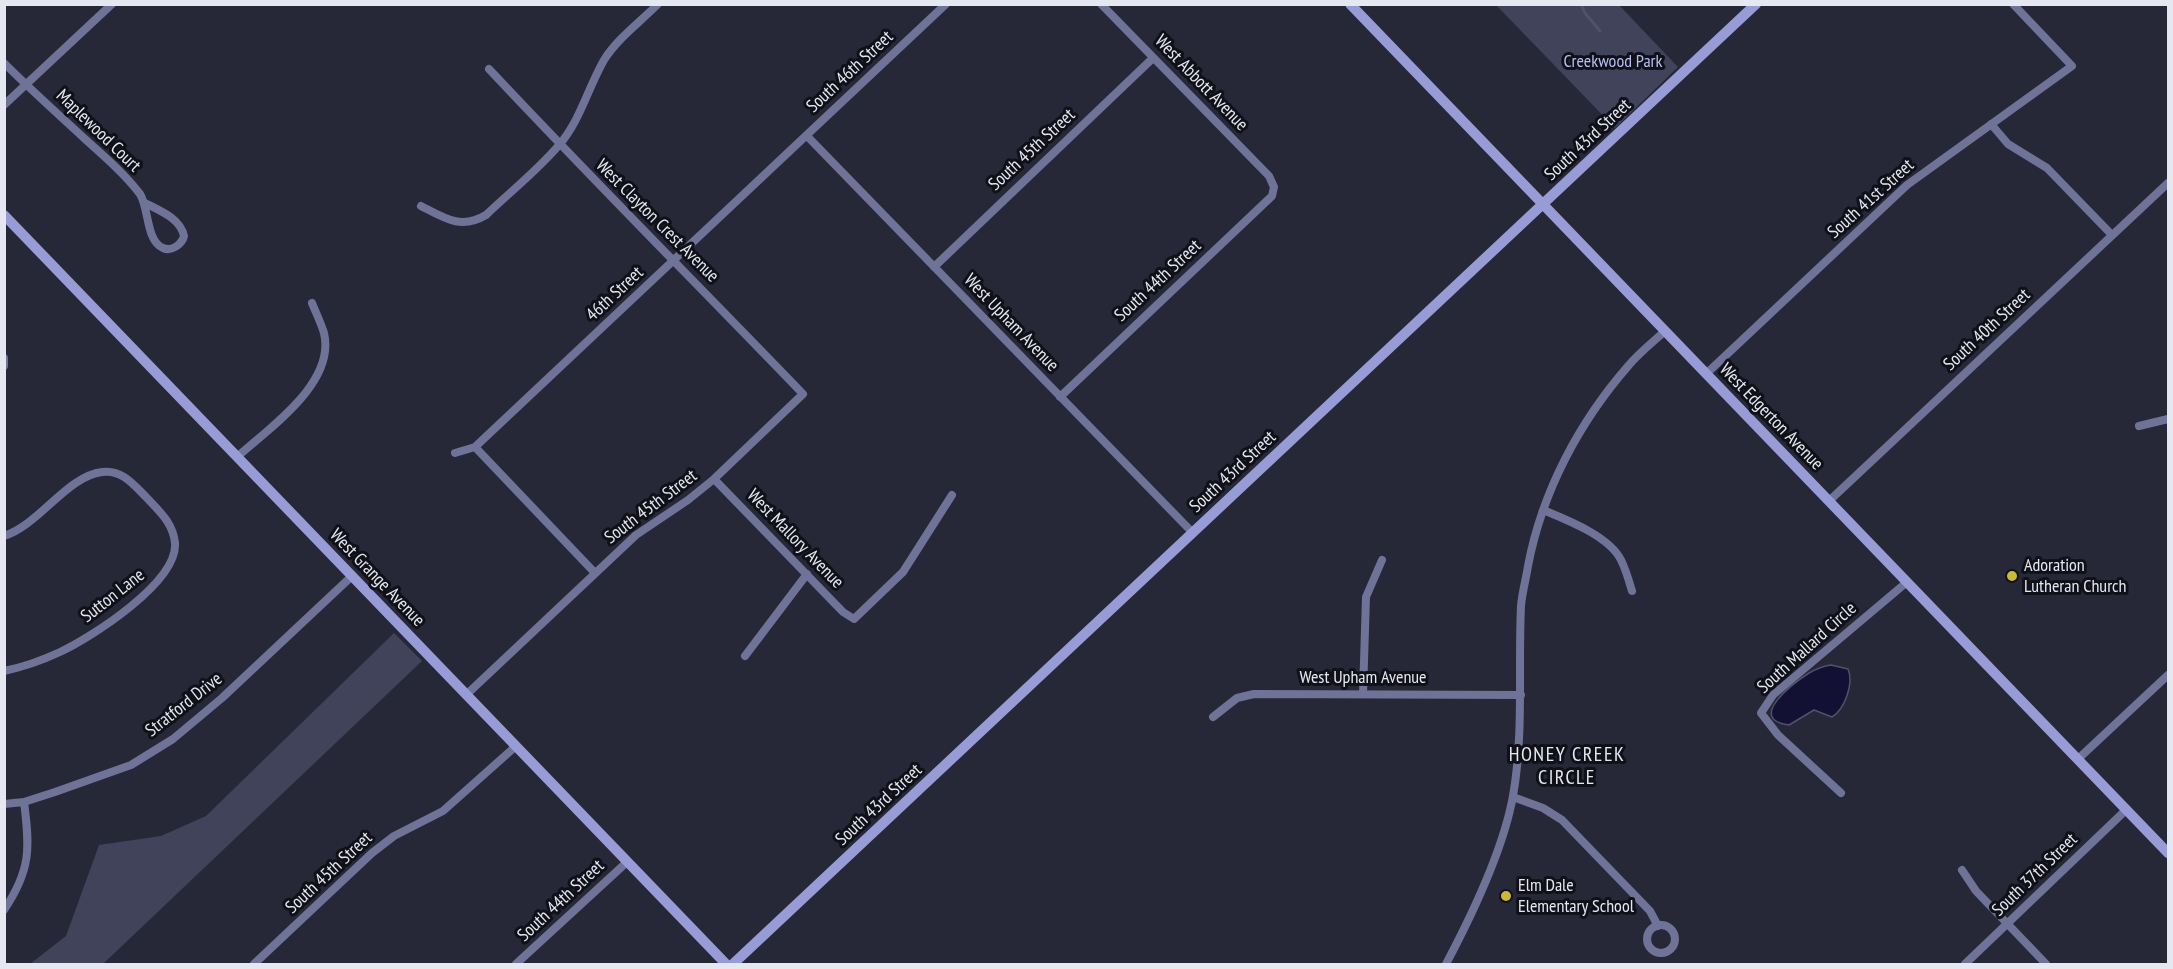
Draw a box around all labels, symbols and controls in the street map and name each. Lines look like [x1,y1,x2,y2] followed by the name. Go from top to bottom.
[802,27,898,117] street label: South 46th Street
[1150,31,1252,135] street label: West Abbott Avenue
[1563,51,1663,73] park label: Creekwood Park
[51,85,145,177] street label: Maplewood Court
[1540,95,1636,185] street label: South 43rd Street
[984,105,1080,195] street label: South 45th Street
[591,155,723,287] street label: West Clayton Crest Avenue
[1824,155,1918,243] street label: South 41st Street
[1110,236,1206,326] street label: South 44th Street
[582,262,648,326] street label: 46th Street
[959,270,1063,376] street label: West Upham Avenue
[1939,285,2035,375] street label: South 40th Street
[1715,359,1827,475] street label: West Edgerton Avenue
[1185,427,1281,517] street label: South 43rd Street
[601,465,701,549] street label: South 45th Street
[742,485,848,593] street label: West Mallory Avenue
[325,525,429,631] street label: West Grange Avenue
[2024,555,2126,598] place label: Adoration Lutheran Church
[77,565,149,627] street label: Sutton Lane
[2005,569,2019,583] marker: Adoration Lutheran Church
[1753,598,1861,698] street label: South Mallard Circle
[1299,667,1427,689] street label: West Upham Avenue
[141,668,227,742] street label: Stratford Drive
[1509,743,1625,790] district label: HONEY CREEK CIRCLE
[831,760,927,850] street label: South 43rd Street
[281,828,377,918] street label: South 45th Street
[1988,829,2082,921] street label: South 37th Street
[513,856,609,946] street label: South 44th Street
[1518,875,1634,918] place label: Elm Dale Elementary School
[1499,889,1513,903] marker: Elm Dale Elementary School

